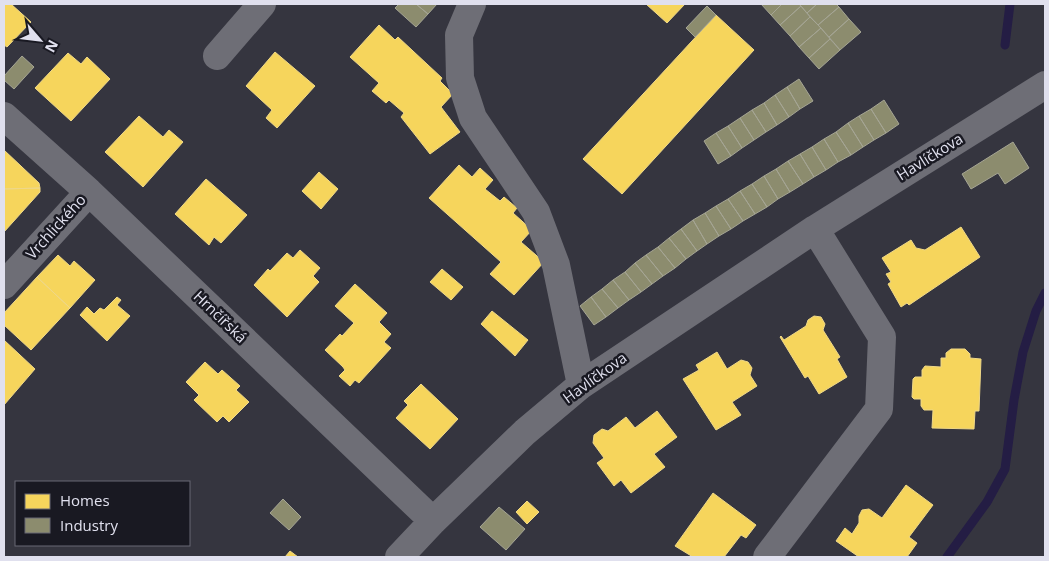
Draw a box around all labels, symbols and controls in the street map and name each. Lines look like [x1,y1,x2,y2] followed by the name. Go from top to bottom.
[15,15,65,65] north arrow
[41,37,63,56] text: N
[893,128,966,184] street label: Havlíčkova
[21,190,90,263] street label: Vrchlického
[190,286,252,347] street label: Hrnčířská
[558,347,630,407] street label: Havlíčkova
[15,481,190,546] legend
[60,490,110,510] text: Homes
[60,515,118,535] text: Industry

